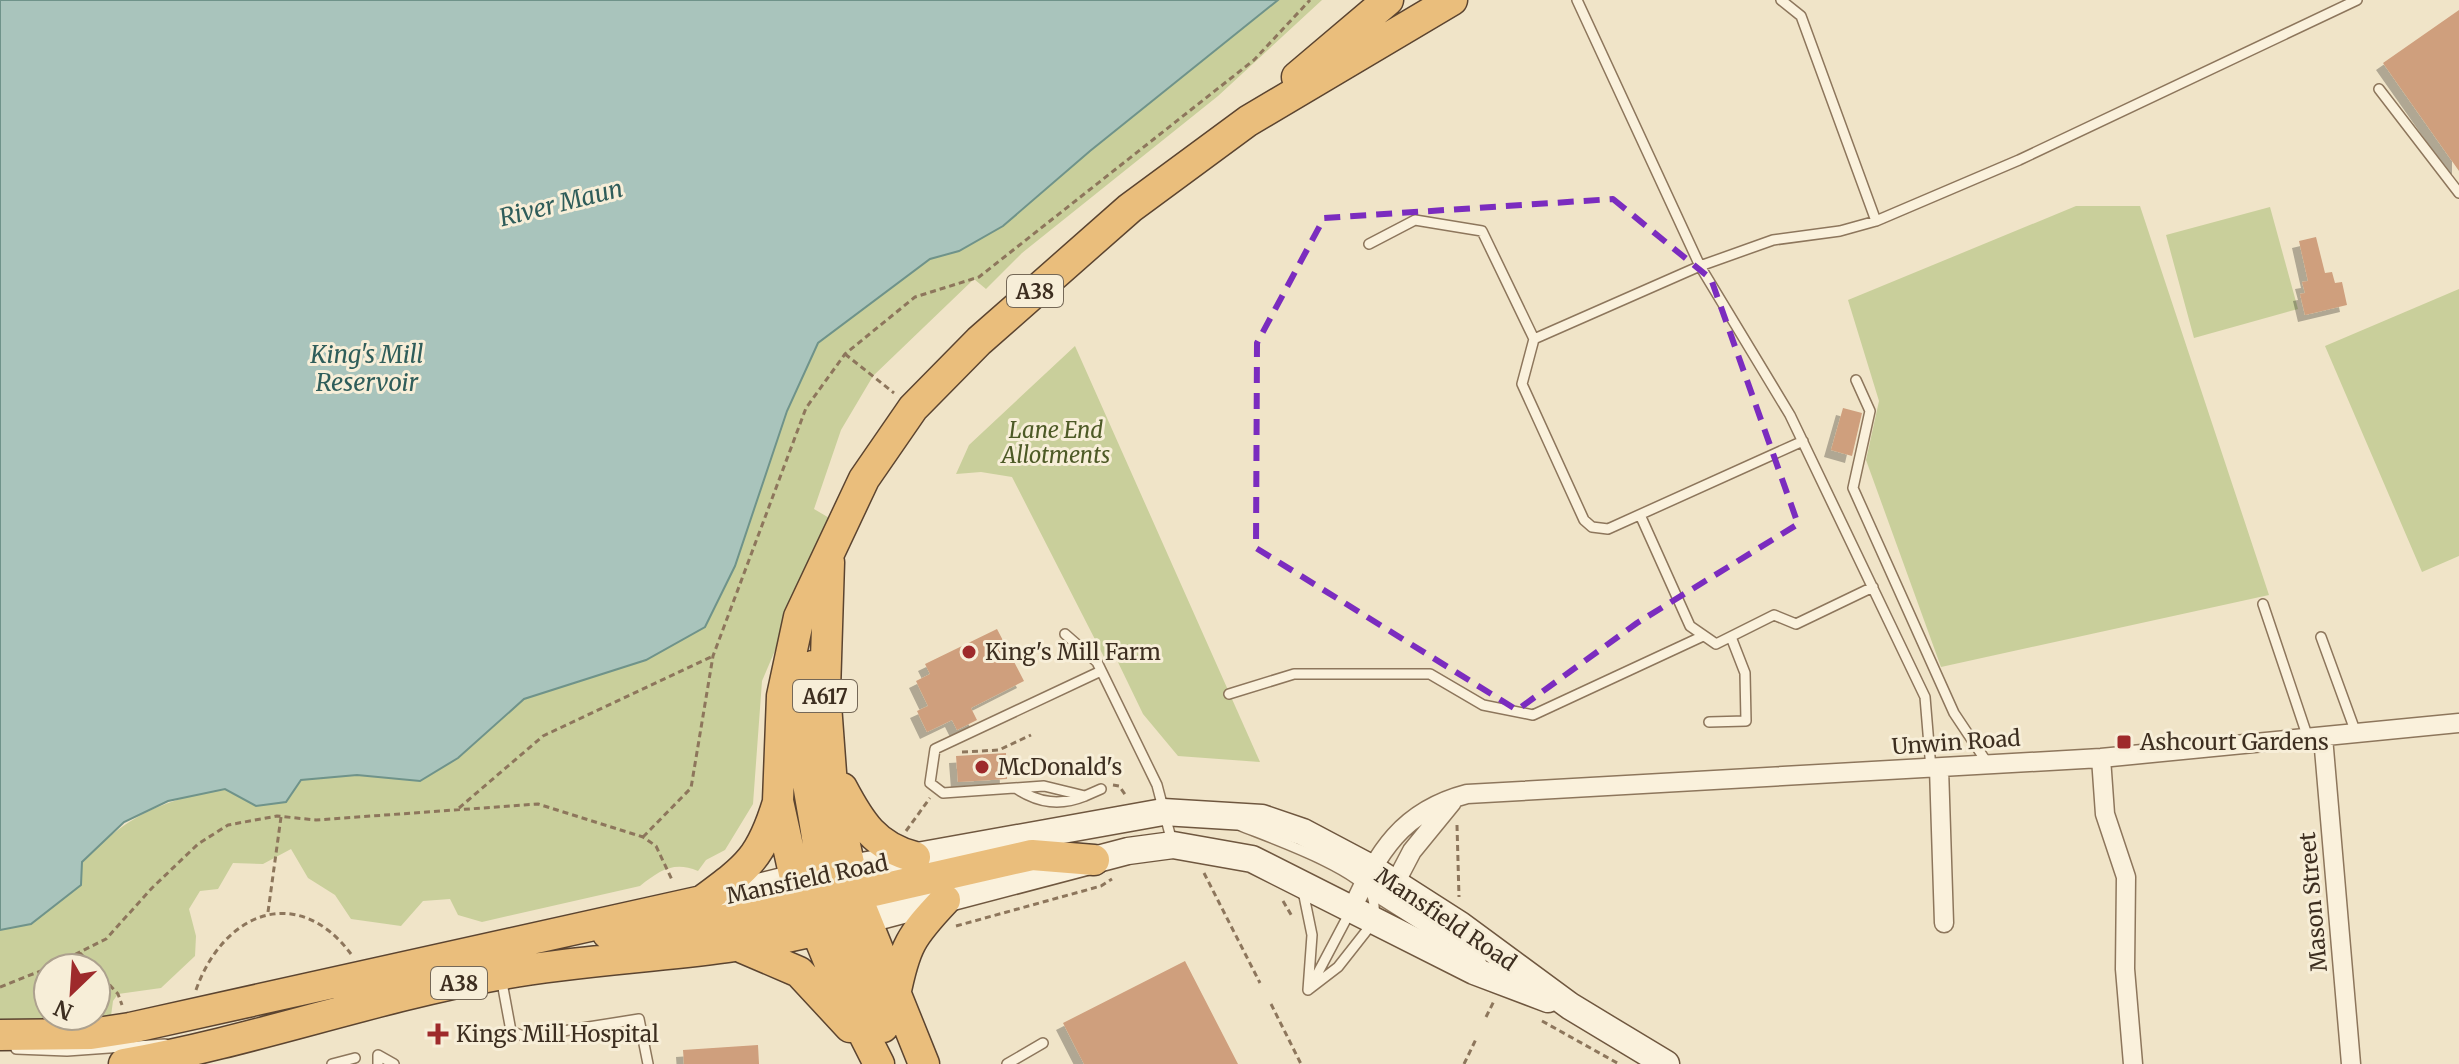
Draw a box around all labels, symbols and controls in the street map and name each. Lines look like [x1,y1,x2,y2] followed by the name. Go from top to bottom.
[496,173,626,233] water label: River Maun
[1007,275,1063,307] road number: A38
[309,339,424,398] water label: King's Mill Reservoir
[1000,416,1110,469] park label: Lane End Allotments
[985,638,1161,666] place label: King's Mill Farm
[960,643,978,661] marker: King's Mill Farm
[793,680,857,712] road number: A617
[1891,724,2021,760] street label: Unwin Road
[2139,728,2329,756] place label: Ashcourt Gardens
[2115,733,2133,751] marker: Ashcourt Gardens
[998,753,1122,781] place label: McDonald's
[973,758,991,776] marker: McDonald's
[2293,831,2333,973] street label: Mason Street
[724,848,890,910] street label: Mansfield Road
[1370,861,1522,977] street label: Mansfield Road
[32,952,112,1032] north arrow
[431,967,487,999] road number: A38
[49,994,77,1026] text: N
[456,1020,659,1048] place label: Kings Mill Hospital
[427,1023,449,1045] marker: Kings Mill Hospital

